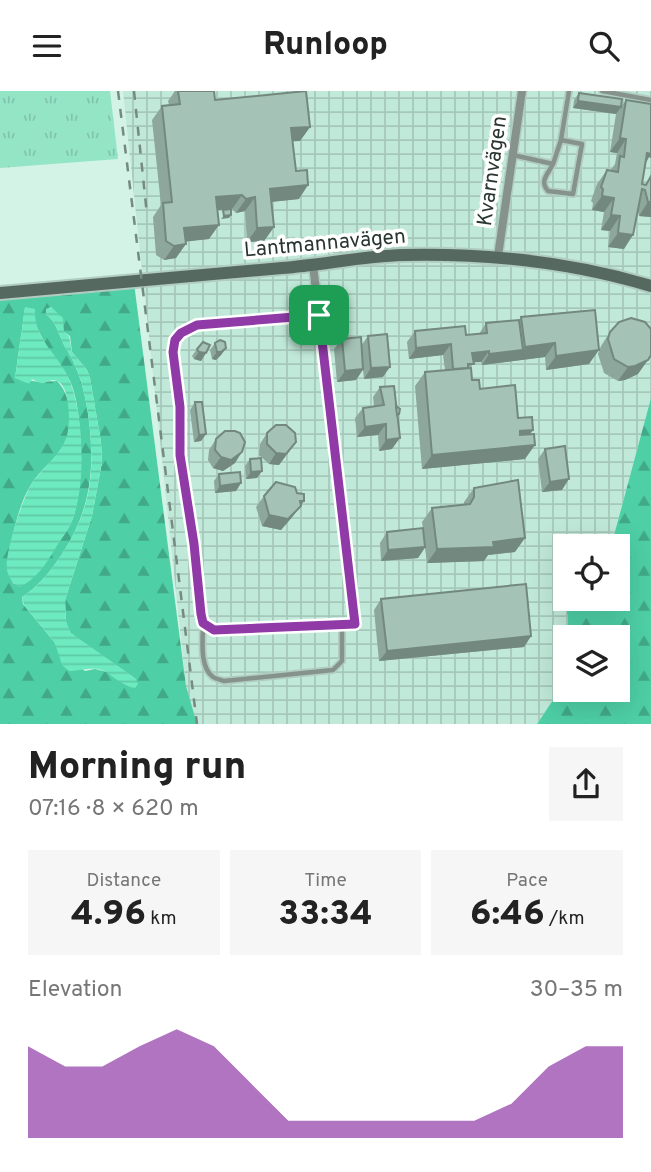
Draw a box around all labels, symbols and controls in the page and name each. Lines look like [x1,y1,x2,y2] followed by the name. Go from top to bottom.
[263,26,388,66] text: Runloop
[28,27,66,65] icon: menu
[585,27,623,65] icon: search
[472,114,514,228] street label: Kvarnvägen
[243,223,407,265] street label: Lantmannavägen
[289,285,349,345] pin
[300,296,338,334] icon: arrive
[553,534,630,702] map controls
[553,534,630,611] button: locate
[553,625,630,702] button: layers
[28,744,246,793] text: Morning run
[549,747,623,821] button: share
[28,795,199,824] text: 07:16 · 8 × 620 m
[87,869,161,893] text: Distance
[304,869,347,893] text: Time
[506,869,548,893] text: Pace
[71,893,146,937] text: 4.96
[278,893,373,937] text: 33:34
[470,893,545,937] text: 6:46
[146,907,177,931] text: km
[545,907,585,931] text: /km
[28,976,123,1005] text: Elevation
[530,976,623,1005] text: 30–35 m

